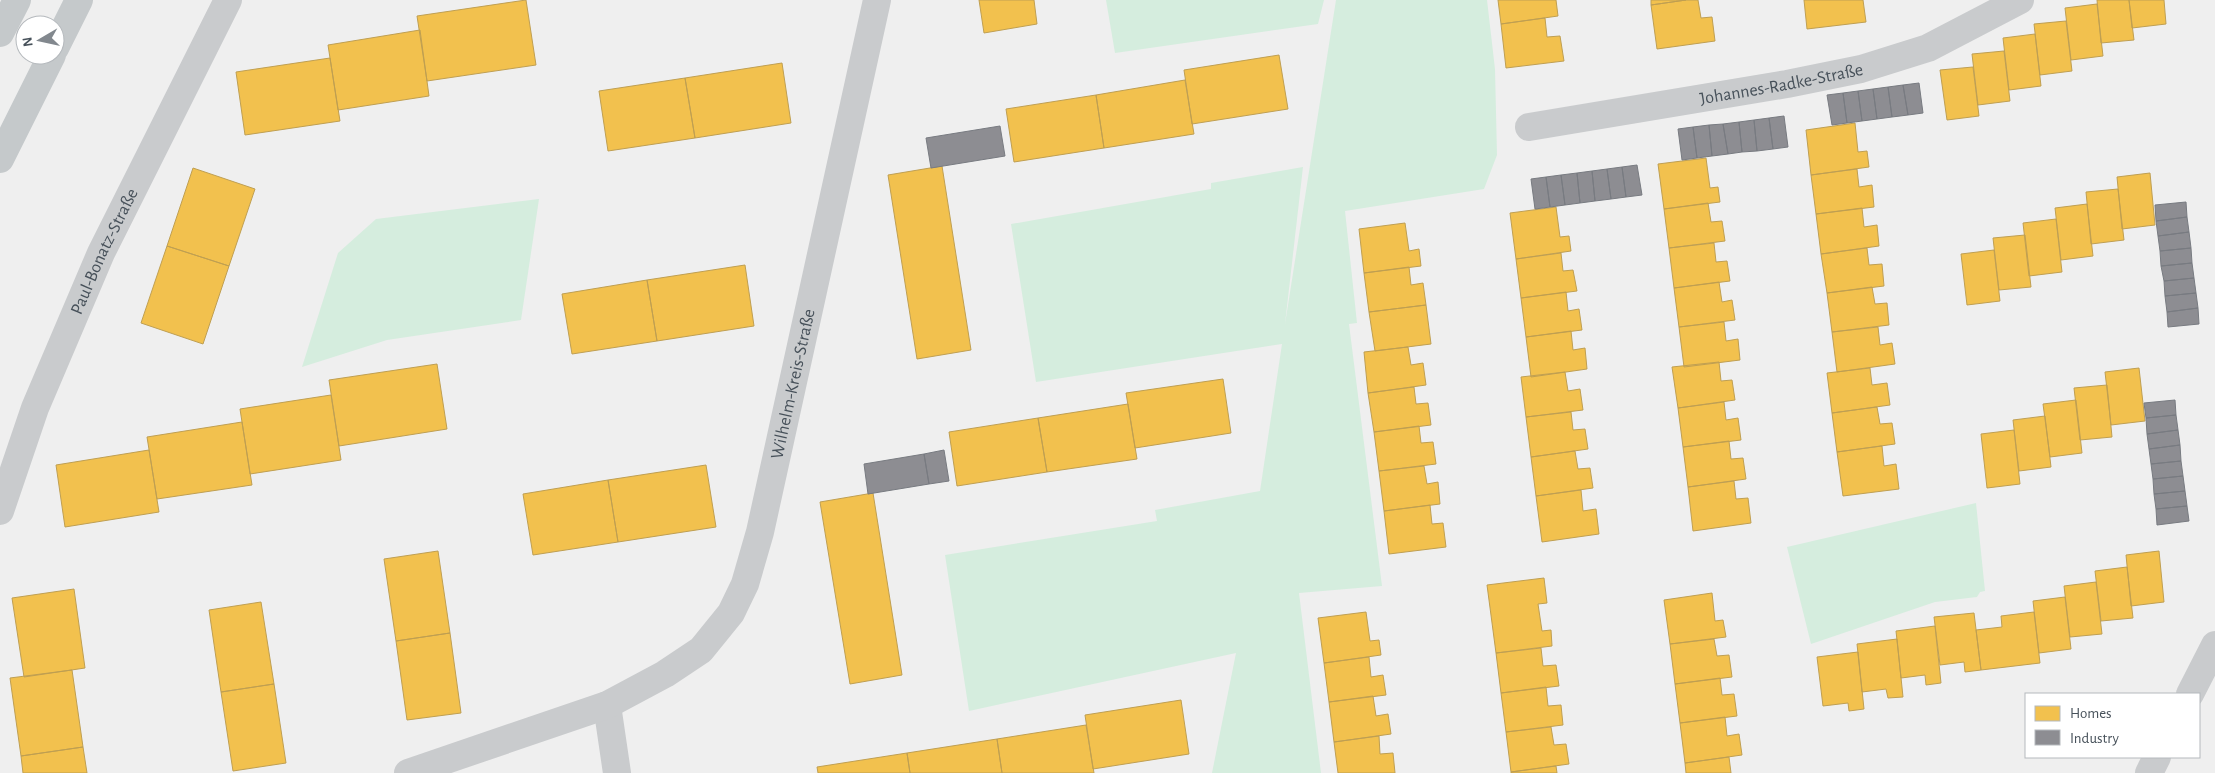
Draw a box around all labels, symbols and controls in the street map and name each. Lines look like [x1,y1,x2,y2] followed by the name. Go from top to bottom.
[15,15,65,65] north arrow
[20,36,36,48] text: N
[1699,61,1865,108] street label: Johannes-Radke-Straße
[68,186,142,317] street label: Paul-Bonatz-Straße
[768,307,819,461] street label: Wilhelm-Kreis-Straße
[2025,693,2200,758] legend
[2070,706,2112,721] text: Homes
[2070,731,2119,746] text: Industry

